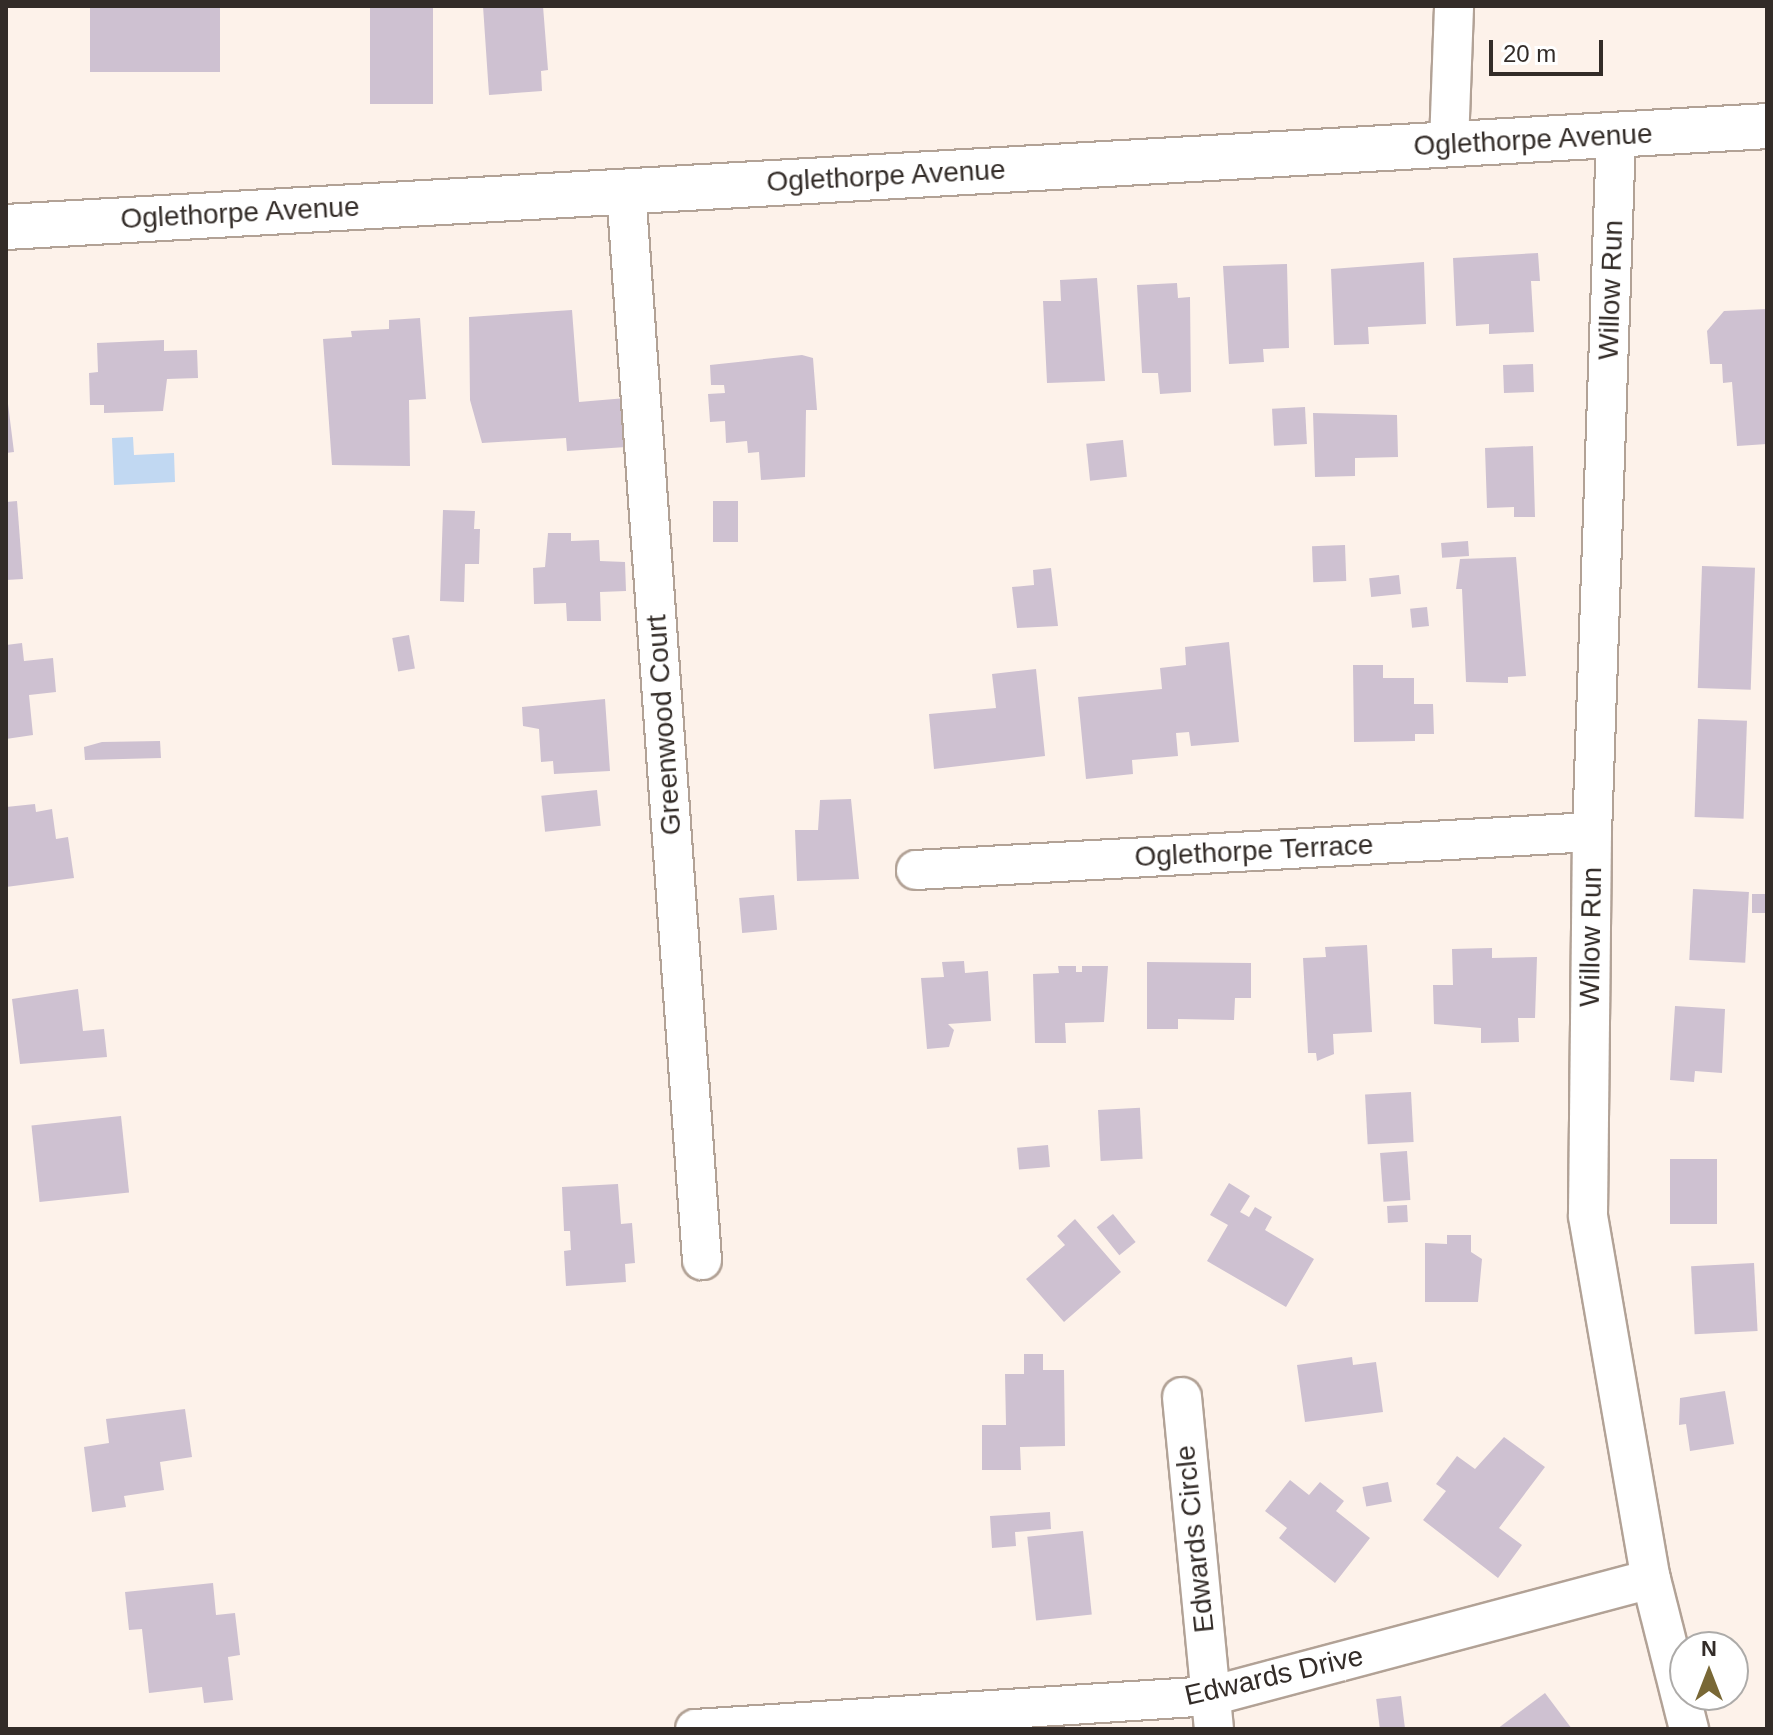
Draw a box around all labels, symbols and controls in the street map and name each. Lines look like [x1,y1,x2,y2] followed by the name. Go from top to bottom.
[1493,24,1607,74] scale bar
[1503,40,1556,67] text: 20 m
[1412,117,1654,163] street label: Oglethorpe Avenue
[765,153,1007,199] street label: Oglethorpe Avenue
[119,190,361,236] street label: Oglethorpe Avenue
[1592,219,1630,361] street label: Willow Run
[640,614,688,836] street label: Greenwood Court
[1133,828,1375,874] street label: Oglethorpe Terrace
[1573,867,1609,1007] street label: Willow Run
[1168,1444,1222,1634] street label: Edwards Circle
[1669,1631,1749,1711] north arrow
[1701,1636,1717,1661] text: N
[1182,1639,1366,1713] street label: Edwards Drive

